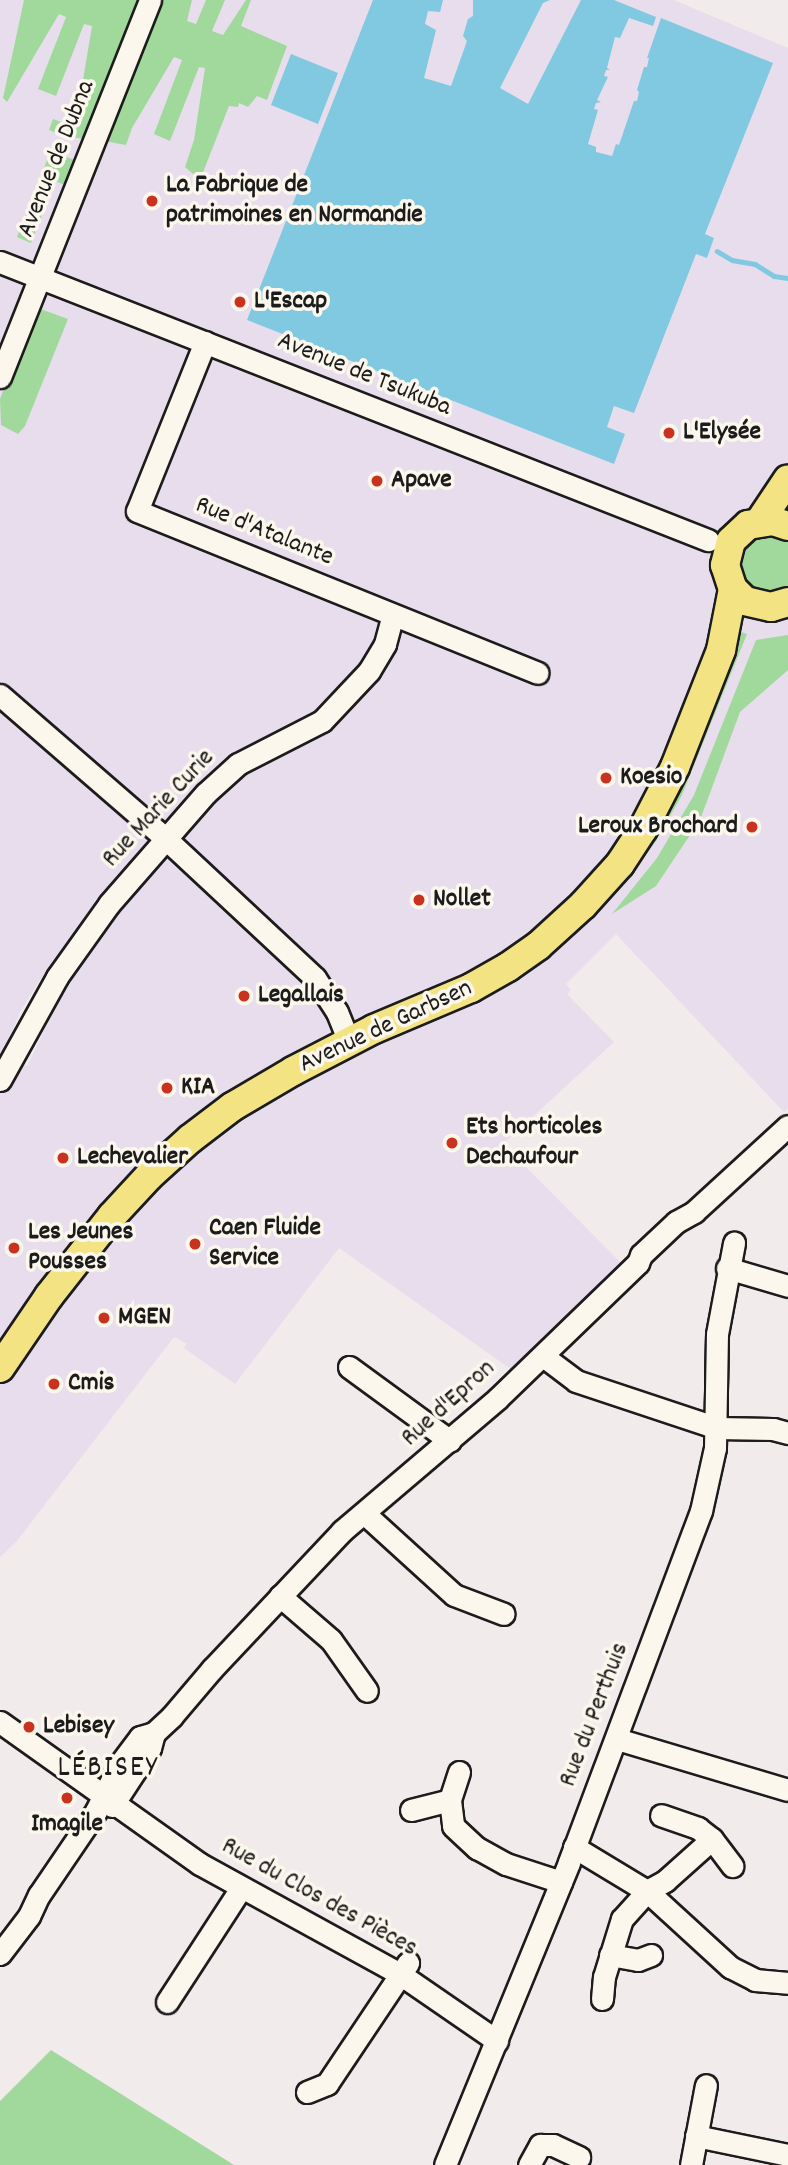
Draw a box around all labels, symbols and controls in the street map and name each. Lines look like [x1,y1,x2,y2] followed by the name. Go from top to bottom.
[11,76,103,242] street label: Avenue de Dubna
[166,170,423,232] place label: La Fabrique de patrimoines en Normandie
[144,193,160,209] marker: La Fabrique de patrimoines en Normandie
[254,286,327,318] place label: L'Escap
[232,294,248,310] marker: L'Escap
[273,326,455,424] street label: Avenue de Tsukuba
[683,417,761,449] place label: L'Elysée
[661,425,677,441] marker: L'Elysée
[391,465,452,497] place label: Apave
[369,473,385,489] marker: Apave
[190,490,338,574] street label: Rue d'Atalante
[96,743,222,875] street label: Rue Marie Curie
[620,762,682,794] place label: Koesio
[598,770,614,786] marker: Koesio
[578,811,738,843] place label: Leroux Brochard
[744,819,760,835] marker: Leroux Brochard
[433,884,491,916] place label: Nollet
[411,892,427,908] marker: Nollet
[295,973,477,1081] street label: Avenue de Garbsen
[258,980,344,1012] place label: Legallais
[236,988,252,1004] marker: Legallais
[181,1072,215,1104] place label: KIA
[159,1080,175,1096] marker: KIA
[466,1112,602,1174] place label: Ets horticoles Dechaufour
[444,1135,460,1151] marker: Ets horticoles Dechaufour
[77,1142,188,1174] place label: Lechevalier
[55,1150,71,1166] marker: Lechevalier
[209,1213,321,1274] place label: Caen Fluide Service
[28,1217,133,1278] place label: Les Jeunes Pousses
[187,1236,203,1252] marker: Caen Fluide Service
[6,1240,22,1256] marker: Les Jeunes Pousses
[118,1302,171,1334] place label: MGEN
[96,1310,112,1326] marker: MGEN
[396,1354,502,1454] street label: Rue d'Epron
[68,1368,114,1400] place label: Cmis
[46,1376,62,1392] marker: Cmis
[553,1638,637,1792] street label: Rue du Perthuis
[43,1711,114,1743] place label: Lebisey
[21,1719,37,1735] marker: Lebisey
[58,1752,158,1788] district label: LÉBISEY
[59,1790,75,1806] marker: Imagile
[31,1809,103,1841] place label: Imagile
[216,1831,422,1965] street label: Rue du Clos des Pièces

